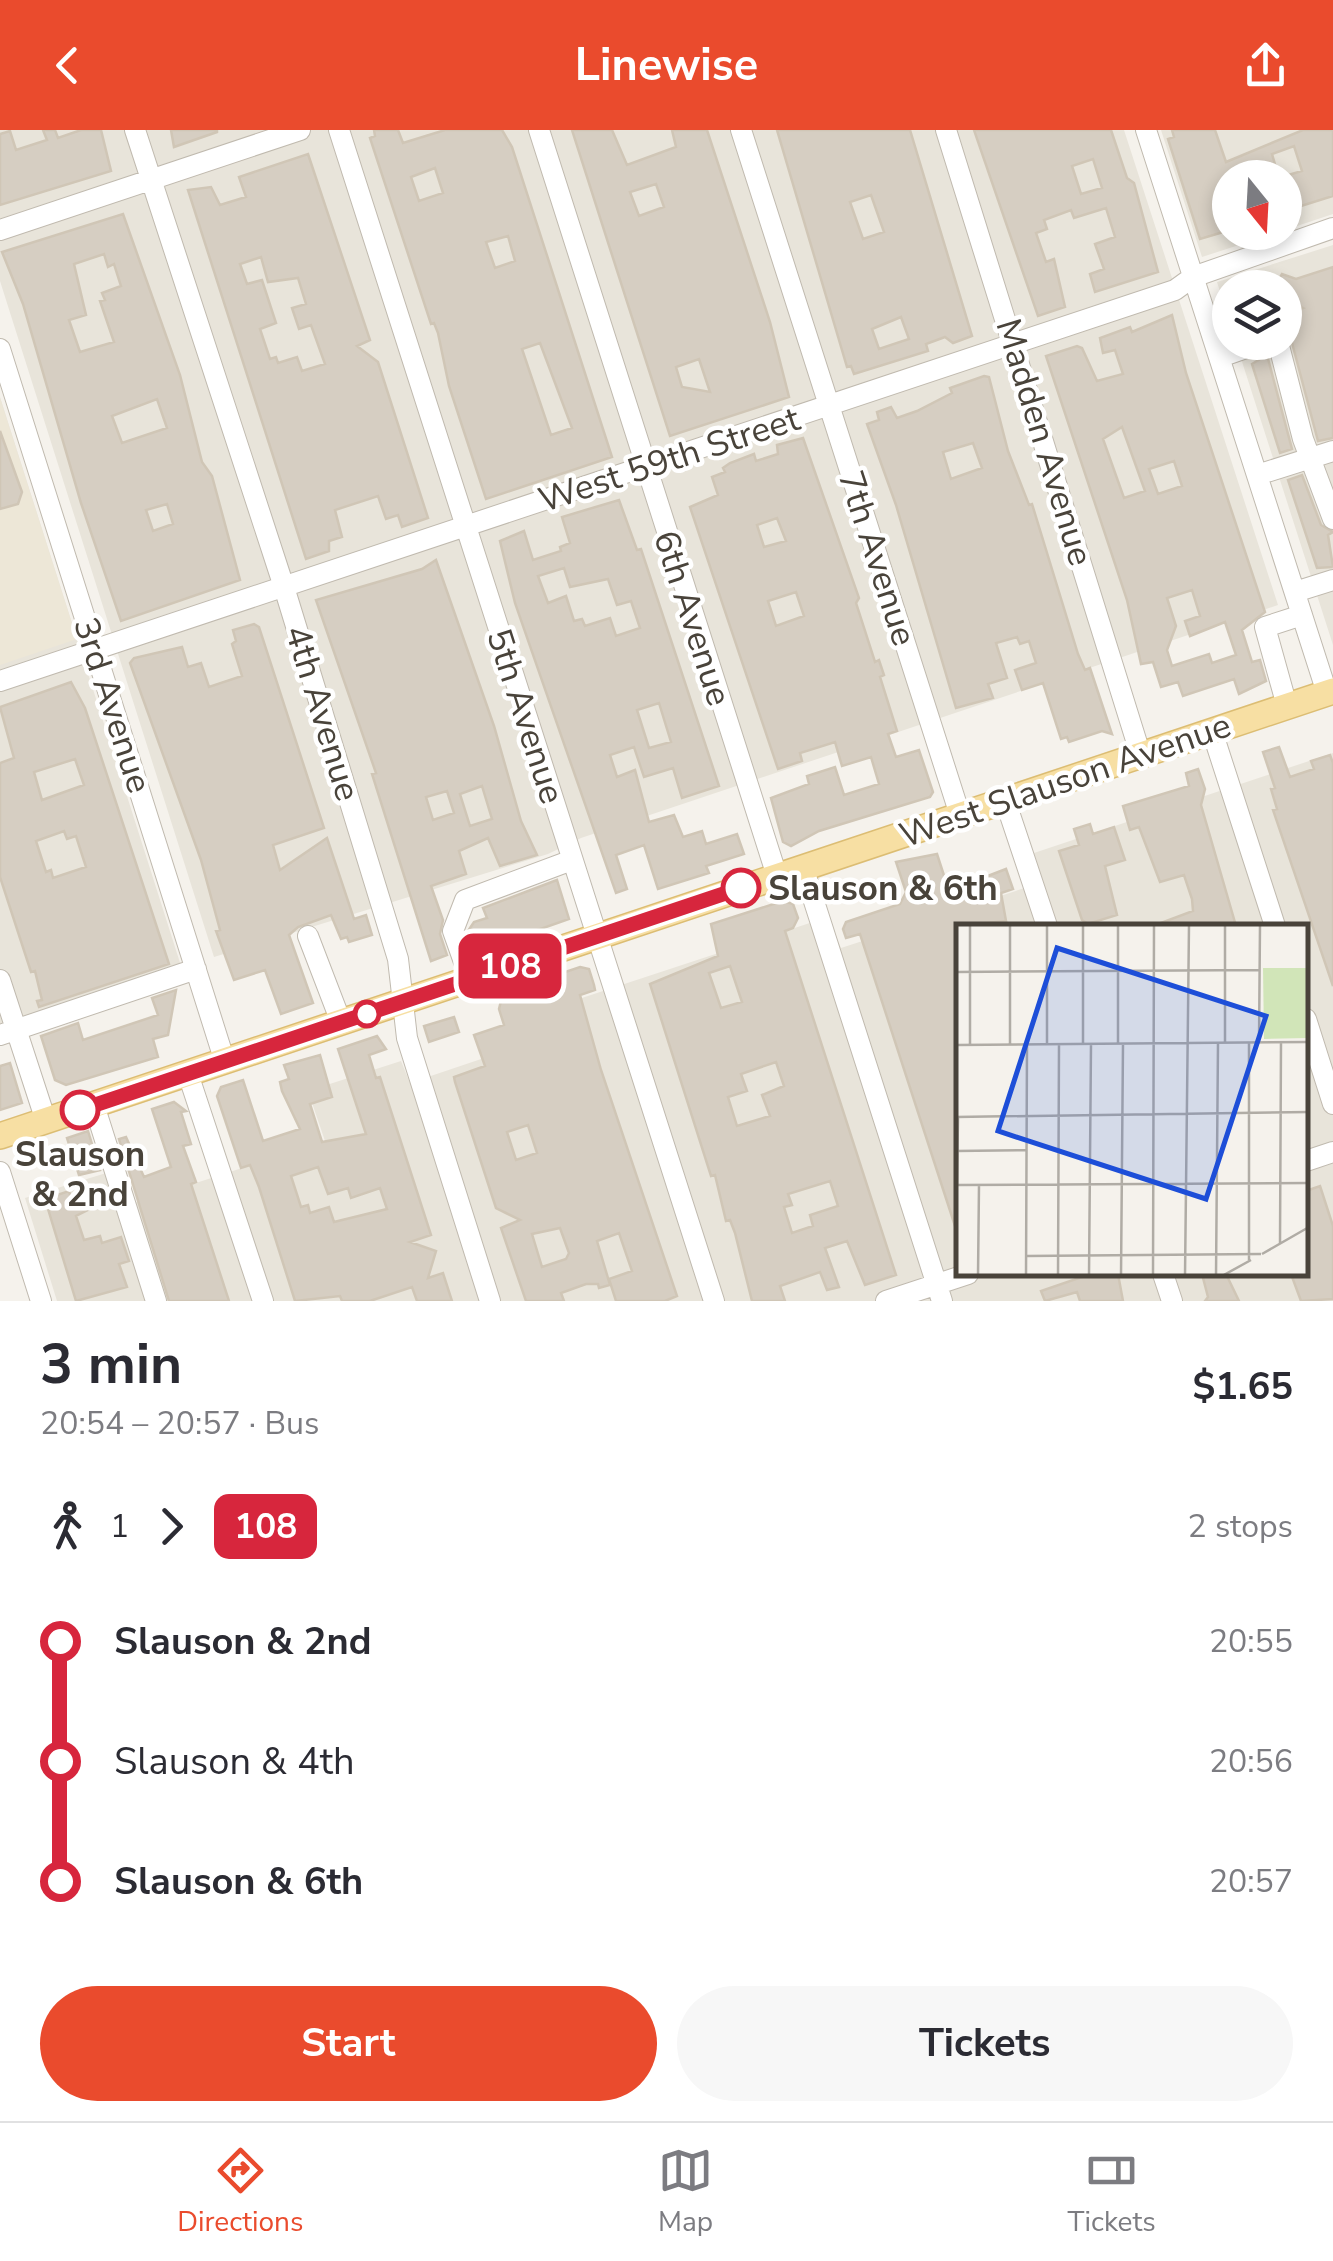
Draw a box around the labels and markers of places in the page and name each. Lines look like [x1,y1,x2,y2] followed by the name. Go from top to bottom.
[768,865,998,912] place label: Slauson & 6th
[722,869,760,907] marker: Slauson & 6th
[354,1001,380,1027] unlabelled marker
[61,1091,99,1129] marker: Slauson & 2nd
[15,1131,145,1218] place label: Slauson & 2nd

